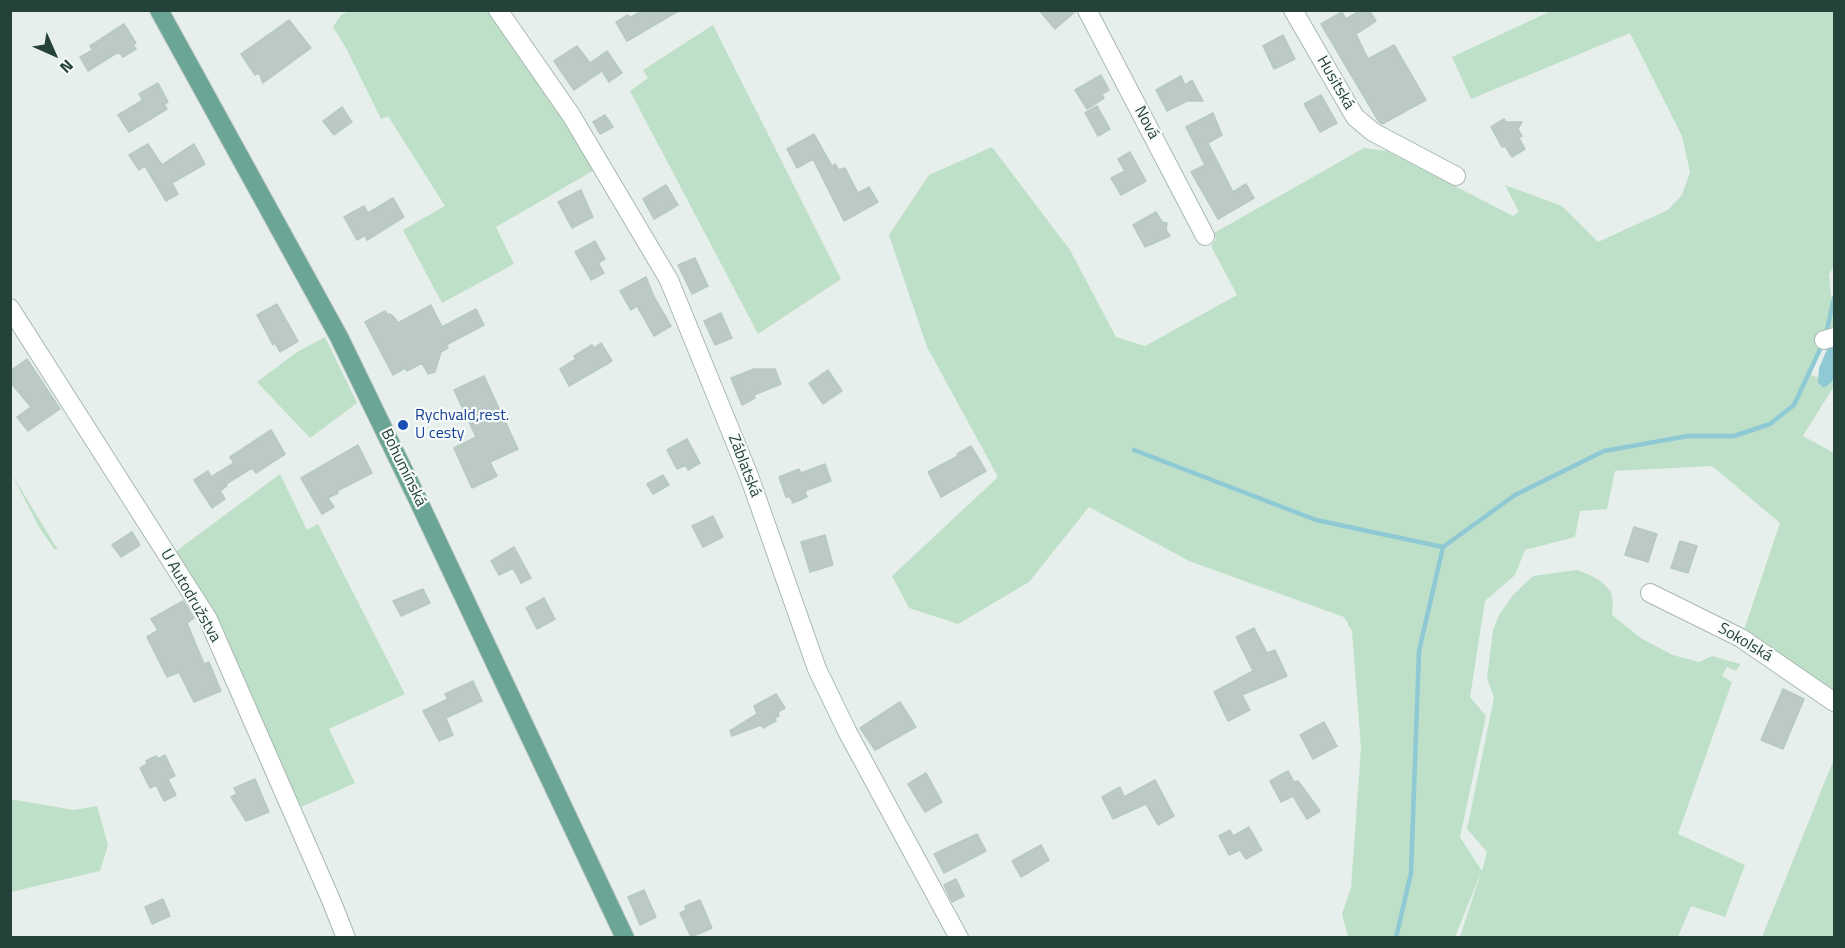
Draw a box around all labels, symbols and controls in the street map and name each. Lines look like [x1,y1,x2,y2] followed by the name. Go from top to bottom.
[24,24,84,84] north arrow
[1312,53,1358,113] street label: Husitská
[54,54,79,79] text: N
[1129,103,1163,143] street label: Nová
[415,406,509,444] place label: Rychvald,rest. U cesty
[396,418,410,432] marker: Rychvald,rest. U cesty
[376,426,430,510] street label: Bohumínská
[723,432,765,500] street label: Záblatská
[156,546,224,646] street label: U Autodružstva
[1714,619,1776,667] street label: Sokolská

